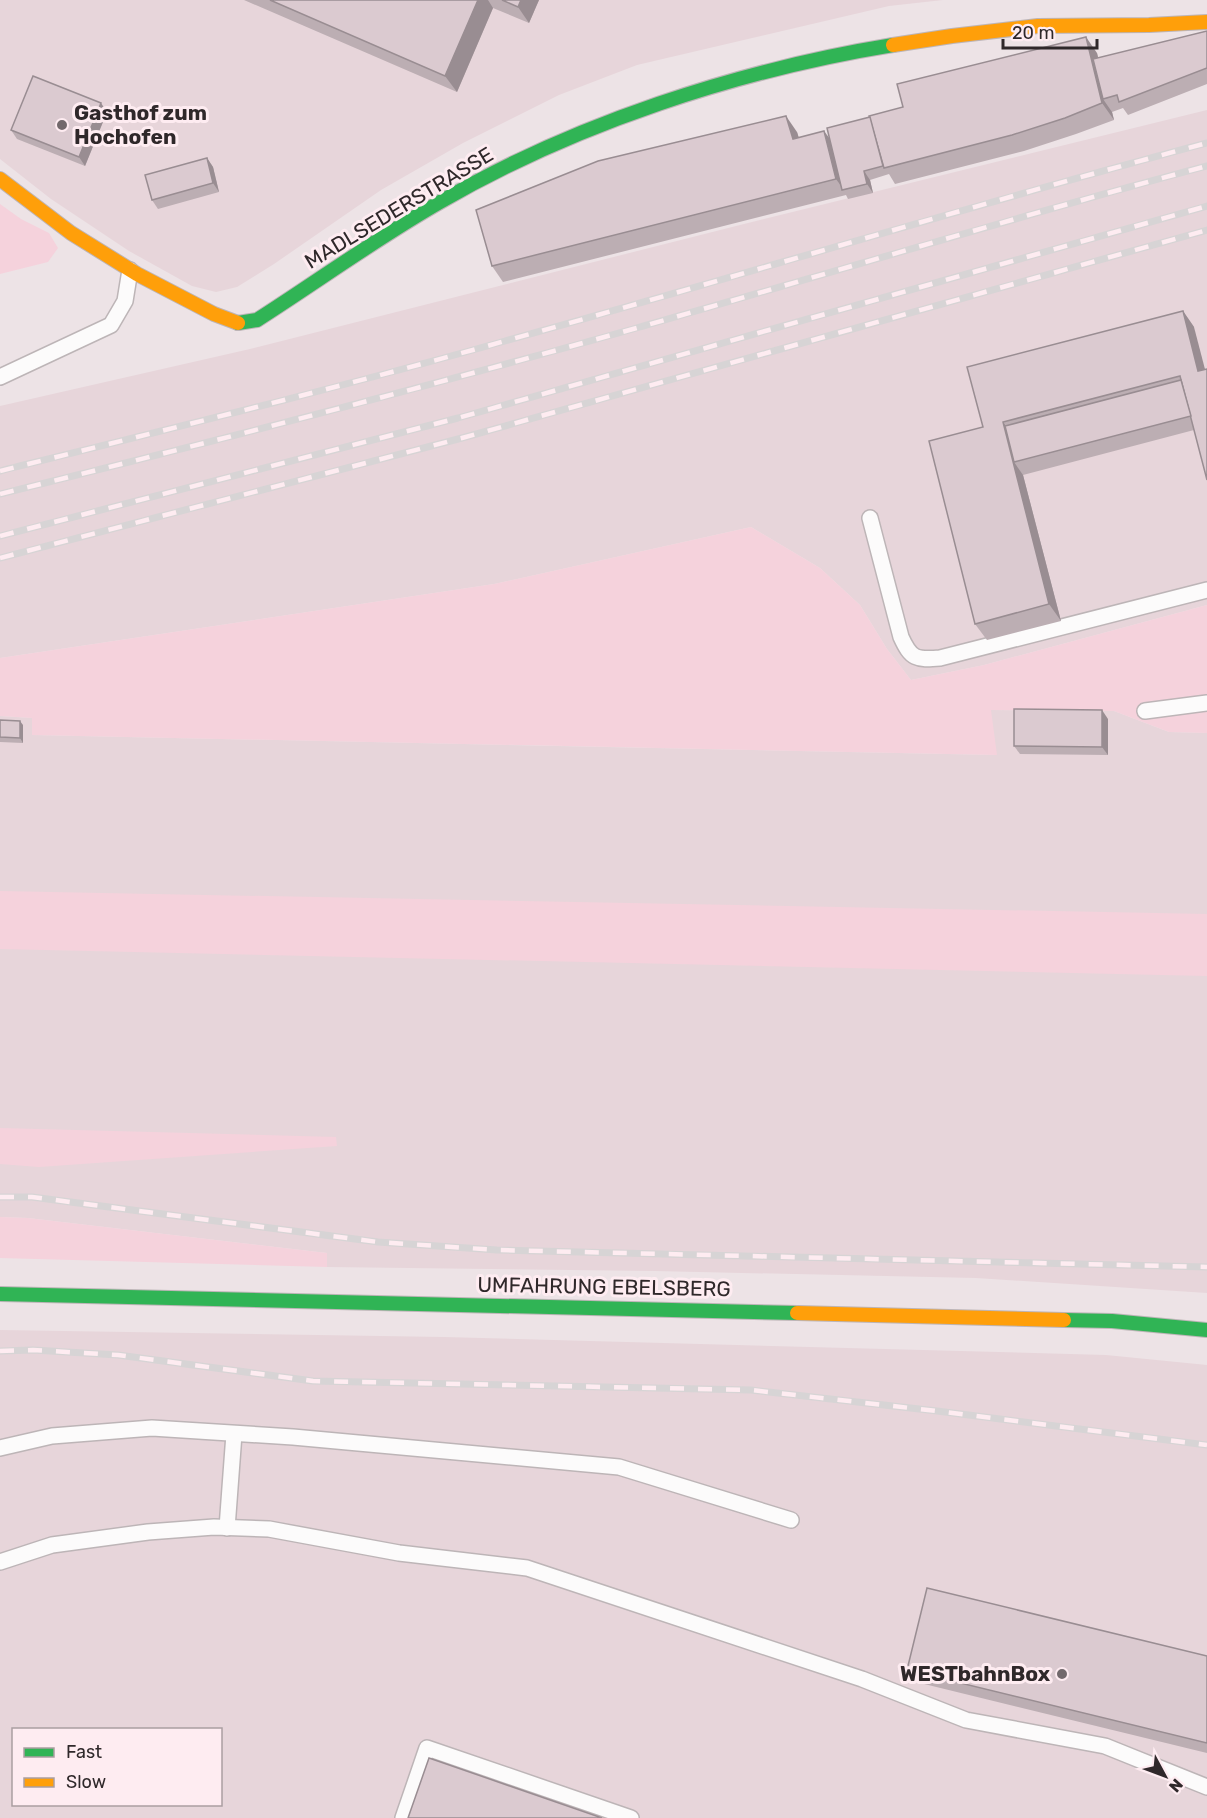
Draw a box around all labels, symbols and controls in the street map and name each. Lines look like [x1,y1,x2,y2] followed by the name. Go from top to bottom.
[1003,12,1098,50] scale bar
[1012,22,1054,44] text: 20 m
[74,100,207,149] place label: Gasthof zum Hochofen
[55,118,69,132] marker: Gasthof zum Hochofen
[300,141,497,274] street label: MADLSEDERSTRASSE
[477,1272,731,1301] street label: UMFAHRUNG EBELSBERG
[900,1661,1051,1686] place label: WESTbahnBox
[1055,1667,1069,1681] marker: WESTbahnBox
[12,1728,222,1806] legend
[66,1741,102,1763] text: Fast
[1135,1746,1195,1806] north arrow
[66,1771,106,1793] text: Slow
[1165,1775,1187,1796] text: N

